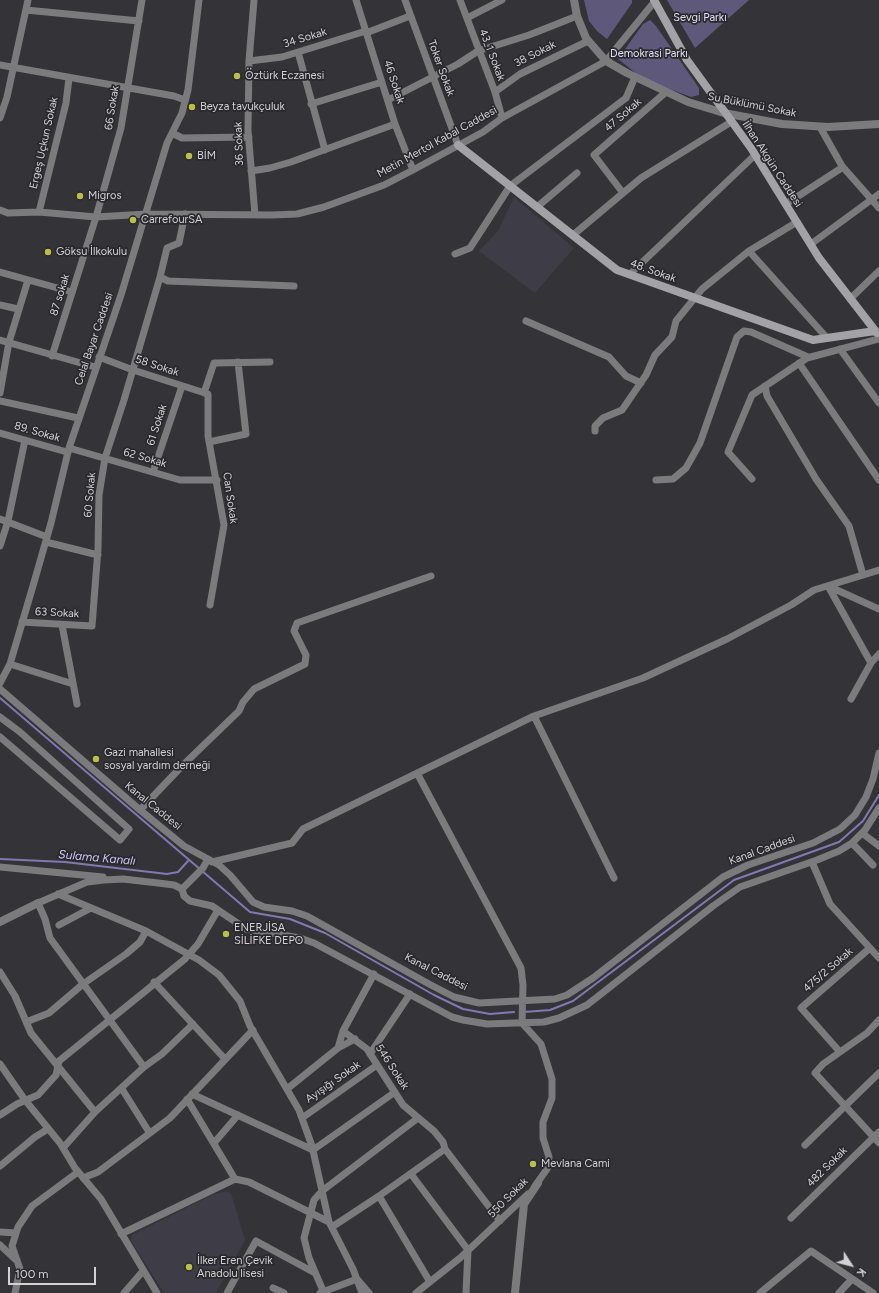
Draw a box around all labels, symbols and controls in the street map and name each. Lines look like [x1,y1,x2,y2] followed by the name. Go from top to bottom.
[673,11,727,25] park label: Sevgi Parkı
[282,25,328,51] street label: 34 Sokak
[476,27,508,83] street label: 43_1 Sokak
[425,38,457,98] street label: Toker Sokak
[512,38,558,70] street label: 38 Sokak
[610,47,688,61] park label: Demokrasi Parkı
[381,59,407,105] street label: 46 Sokak
[245,69,324,83] place label: Öztürk Eczanesi
[232,71,242,81] marker: Öztürk Eczanesi
[102,85,122,131] street label: 66 Sokak
[707,90,797,120] street label: Su Büklümü Sokak
[602,95,644,135] street label: 47 Sokak
[27,96,61,190] street label: Ergeş Uçkun Sokak
[200,100,285,114] place label: Beyza tavukçuluk
[187,102,197,112] marker: Beyza tavukçuluk
[375,103,499,181] street label: Metin Mertol Kabal Caddesi
[739,118,805,210] street label: İlhan Akgün Caddesi
[232,122,246,166] street label: 36 Sokak
[197,149,216,163] place label: BİM
[184,151,194,161] marker: BİM
[88,189,122,203] place label: Migros
[75,191,85,201] marker: Migros
[141,213,202,227] place label: CarrefourSA
[128,215,138,225] marker: CarrefourSA
[56,245,127,259] place label: Göksu İlkokulu
[43,247,53,257] marker: Göksu İlkokulu
[628,257,678,285] street label: 48. Sokak
[47,272,73,318] street label: 87 sokak
[72,291,116,387] street label: Celal Bayar Caddesi
[134,353,180,379] street label: 58 Sokak
[144,403,170,447] street label: 61 Sokak
[12,419,62,445] street label: 89. Sokak
[122,446,168,470] street label: 62 Sokak
[220,471,240,525] street label: Can Sokak
[81,472,99,518] street label: 60 Sokak
[35,605,79,621] street label: 63 Sokak
[104,746,210,772] place label: Gazi mahallesi sosyal yardım derneği
[91,754,101,764] marker: Gazi mahallesi sosyal yardım derneği
[122,779,184,833] street label: Kanal Caddesi
[727,832,797,868] street label: Kanal Caddesi
[58,847,136,869] water label: Sulama Kanalı
[234,921,303,947] place label: ENERJİSA SİLİFKE DEPO
[221,929,231,939] marker: ENERJİSA SİLİFKE DEPO
[800,945,856,995] street label: 475/2 Sokak
[402,950,470,994] street label: Kanal Caddesi
[372,1042,412,1092] street label: 546 Sokak
[303,1058,363,1106] street label: Ayışığı Sokak
[804,1144,850,1190] street label: 482 Sokak
[541,1157,610,1171] place label: Mevlana Cami
[528,1159,538,1169] marker: Mevlana Cami
[485,1175,531,1221] street label: 550 Sokak
[831,1245,871,1285] north arrow
[197,1254,273,1280] place label: İlker Eren Çevik Anadolu lisesi
[10,1259,98,1285] scale bar
[184,1262,194,1272] marker: İlker Eren Çevik Anadolu lisesi
[854,1266,869,1279] text: K
[15,1267,49,1281] text: 100 m

